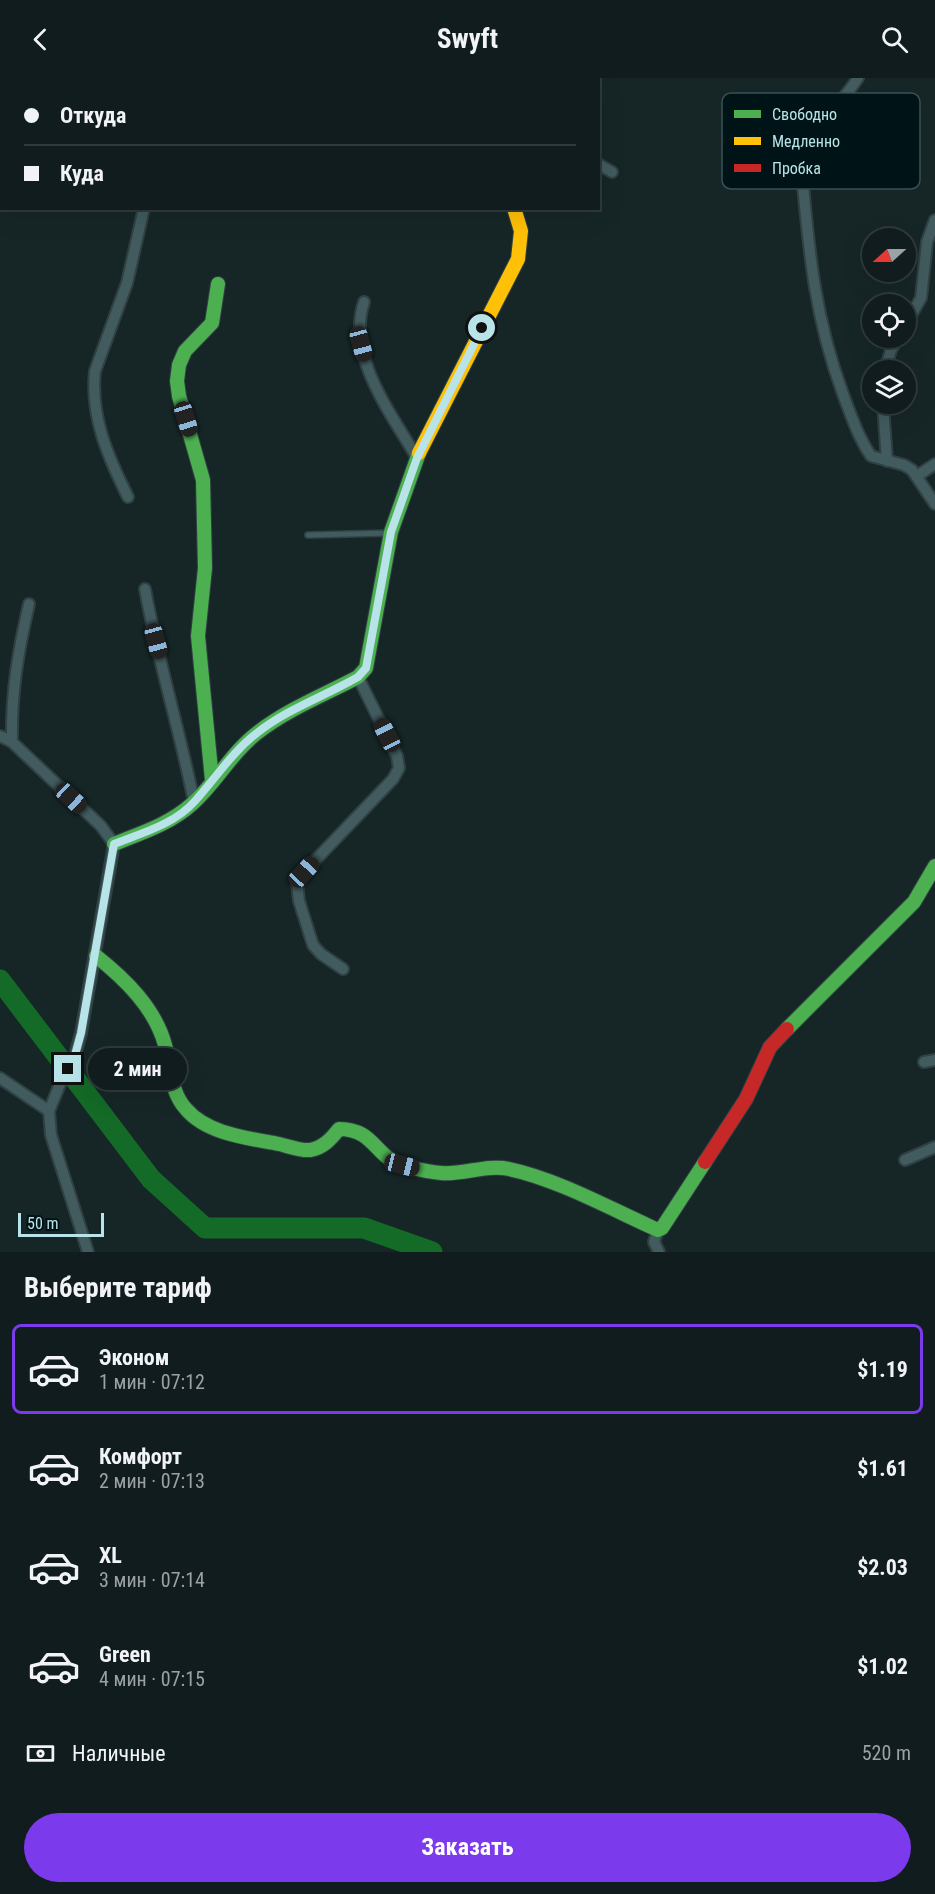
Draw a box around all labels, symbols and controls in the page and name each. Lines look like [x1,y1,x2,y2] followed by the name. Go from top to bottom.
[24,23,57,56] icon: back
[437,23,498,55] text: Swyft
[878,23,911,56] icon: search
[722,93,920,189] legend
[60,103,126,128] text: Откуда
[772,105,837,124] text: Свободно
[772,132,840,151] text: Медленно
[772,159,821,178] text: Пробка
[60,161,104,186] text: Куда
[862,228,916,282] north arrow
[862,228,916,414] map controls
[862,294,916,348] button: locate
[468,314,495,341] route start
[348,324,374,364] car
[862,360,916,414] button: layers
[172,399,200,439] car
[143,621,169,661] car
[371,715,403,755] car
[52,779,90,817] car
[285,853,323,891] car
[89,1048,188,1090] callout: 2 мин
[54,1055,81,1082] route end
[114,1057,161,1081] text: 2 мин
[382,1152,422,1178] car
[18,1210,104,1238] scale bar
[27,1214,59,1233] text: 50 m
[24,1272,212,1304] text: Выберите тариф
[27,1342,81,1396] icon: car
[99,1345,169,1370] text: Эконом
[857,1357,908,1382] text: $1.19
[99,1370,205,1394] text: 1 мин · 07:12
[27,1441,81,1495] icon: car
[99,1444,182,1469] text: Комфорт
[857,1456,908,1481] text: $1.61
[99,1469,205,1493] text: 2 мин · 07:13
[27,1540,81,1594] icon: car
[99,1543,122,1568] text: XL
[857,1555,908,1580] text: $2.03
[99,1568,205,1592] text: 3 мин · 07:14
[27,1639,81,1693] icon: car
[99,1642,151,1667] text: Green
[857,1654,908,1679] text: $1.02
[99,1667,205,1691] text: 4 мин · 07:15
[24,1737,57,1770] icon: cash
[72,1741,166,1766] text: Наличные
[862,1741,911,1765] text: 520 m
[24,1813,911,1882] button: Заказать

